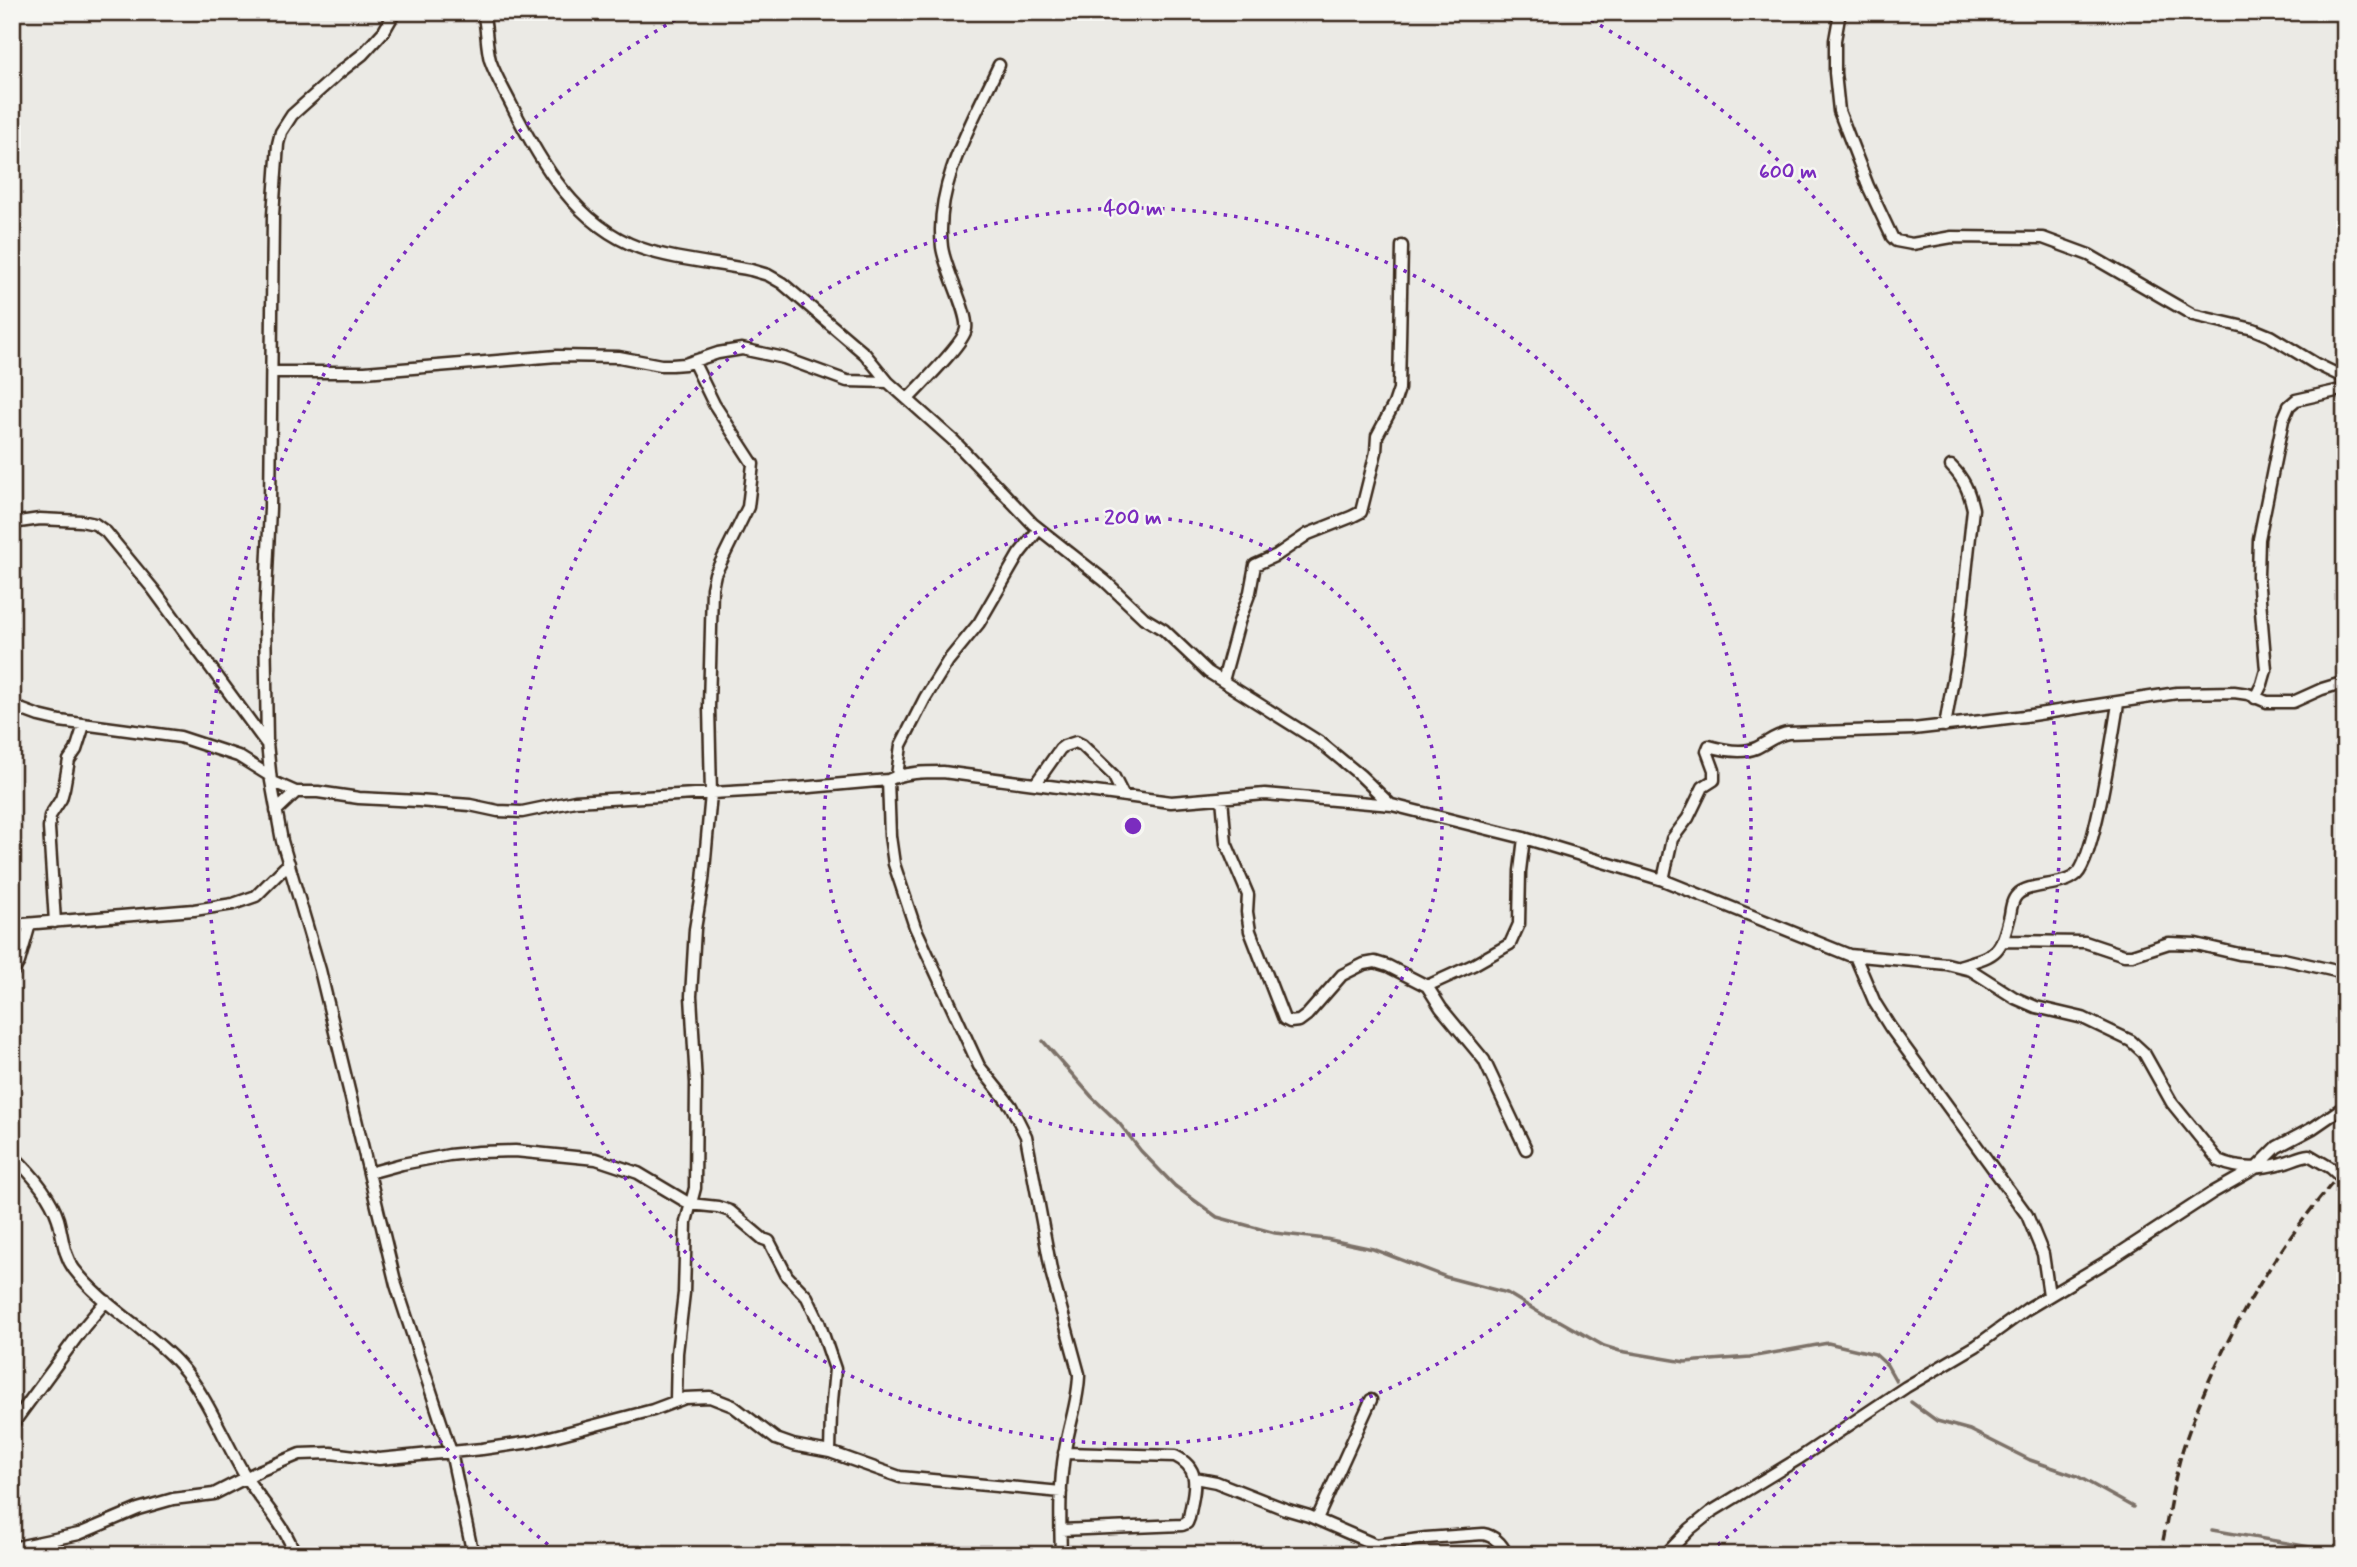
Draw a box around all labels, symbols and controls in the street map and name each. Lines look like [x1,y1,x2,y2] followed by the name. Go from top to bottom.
[1759,158,1817,186] text: 600 m
[1103,195,1163,223] text: 400 m
[1104,504,1162,532] text: 200 m
[1121,814,1145,838] centre of rings

